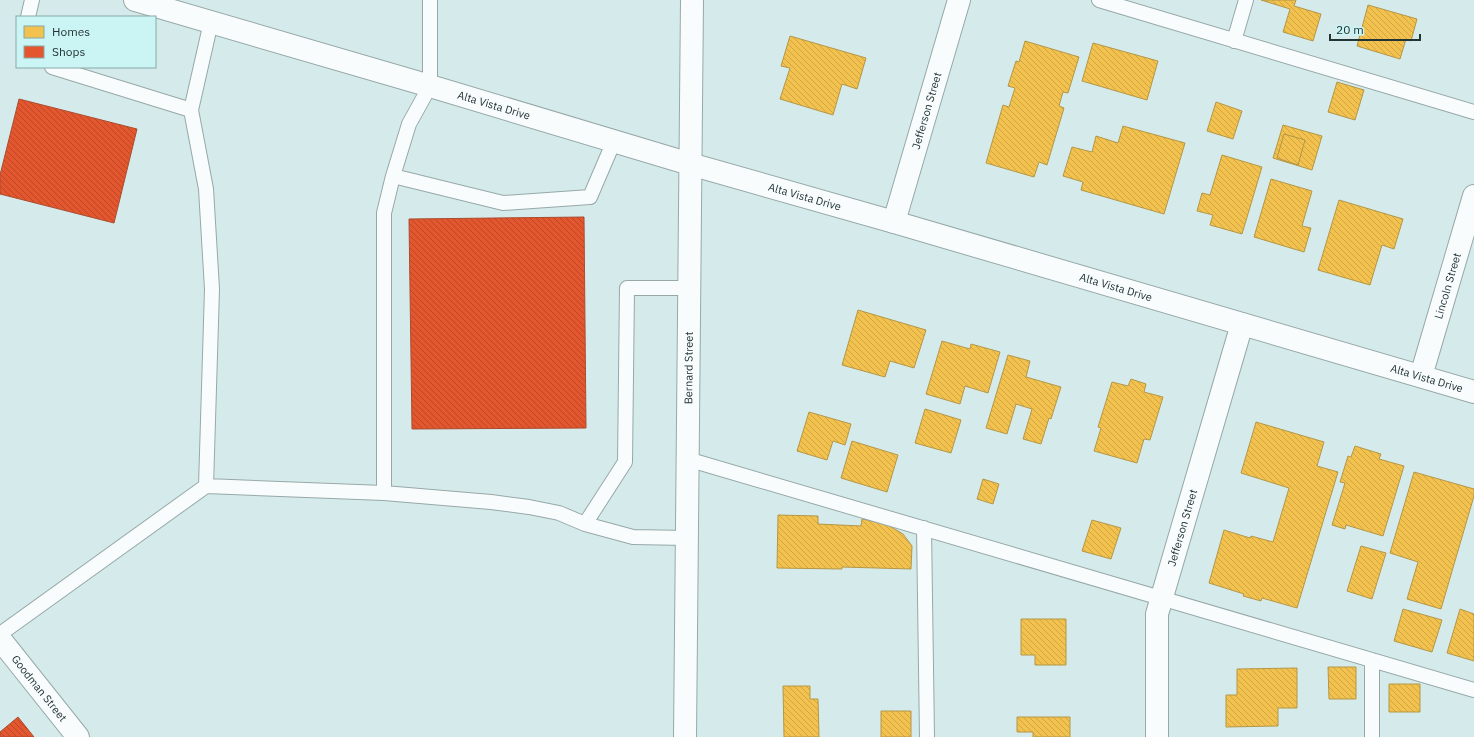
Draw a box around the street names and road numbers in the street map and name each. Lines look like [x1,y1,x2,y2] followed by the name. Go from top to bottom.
[909,70,945,151] street label: Jefferson Street
[456,88,532,123] street label: Alta Vista Drive
[767,180,843,214] street label: Alta Vista Drive
[1431,251,1464,321] street label: Lincoln Street
[1078,270,1154,304] street label: Alta Vista Drive
[681,332,696,404] street label: Bernard Street
[1389,361,1465,395] street label: Alta Vista Drive
[1164,487,1200,568] street label: Jefferson Street
[9,652,70,724] street label: Goodman Street

